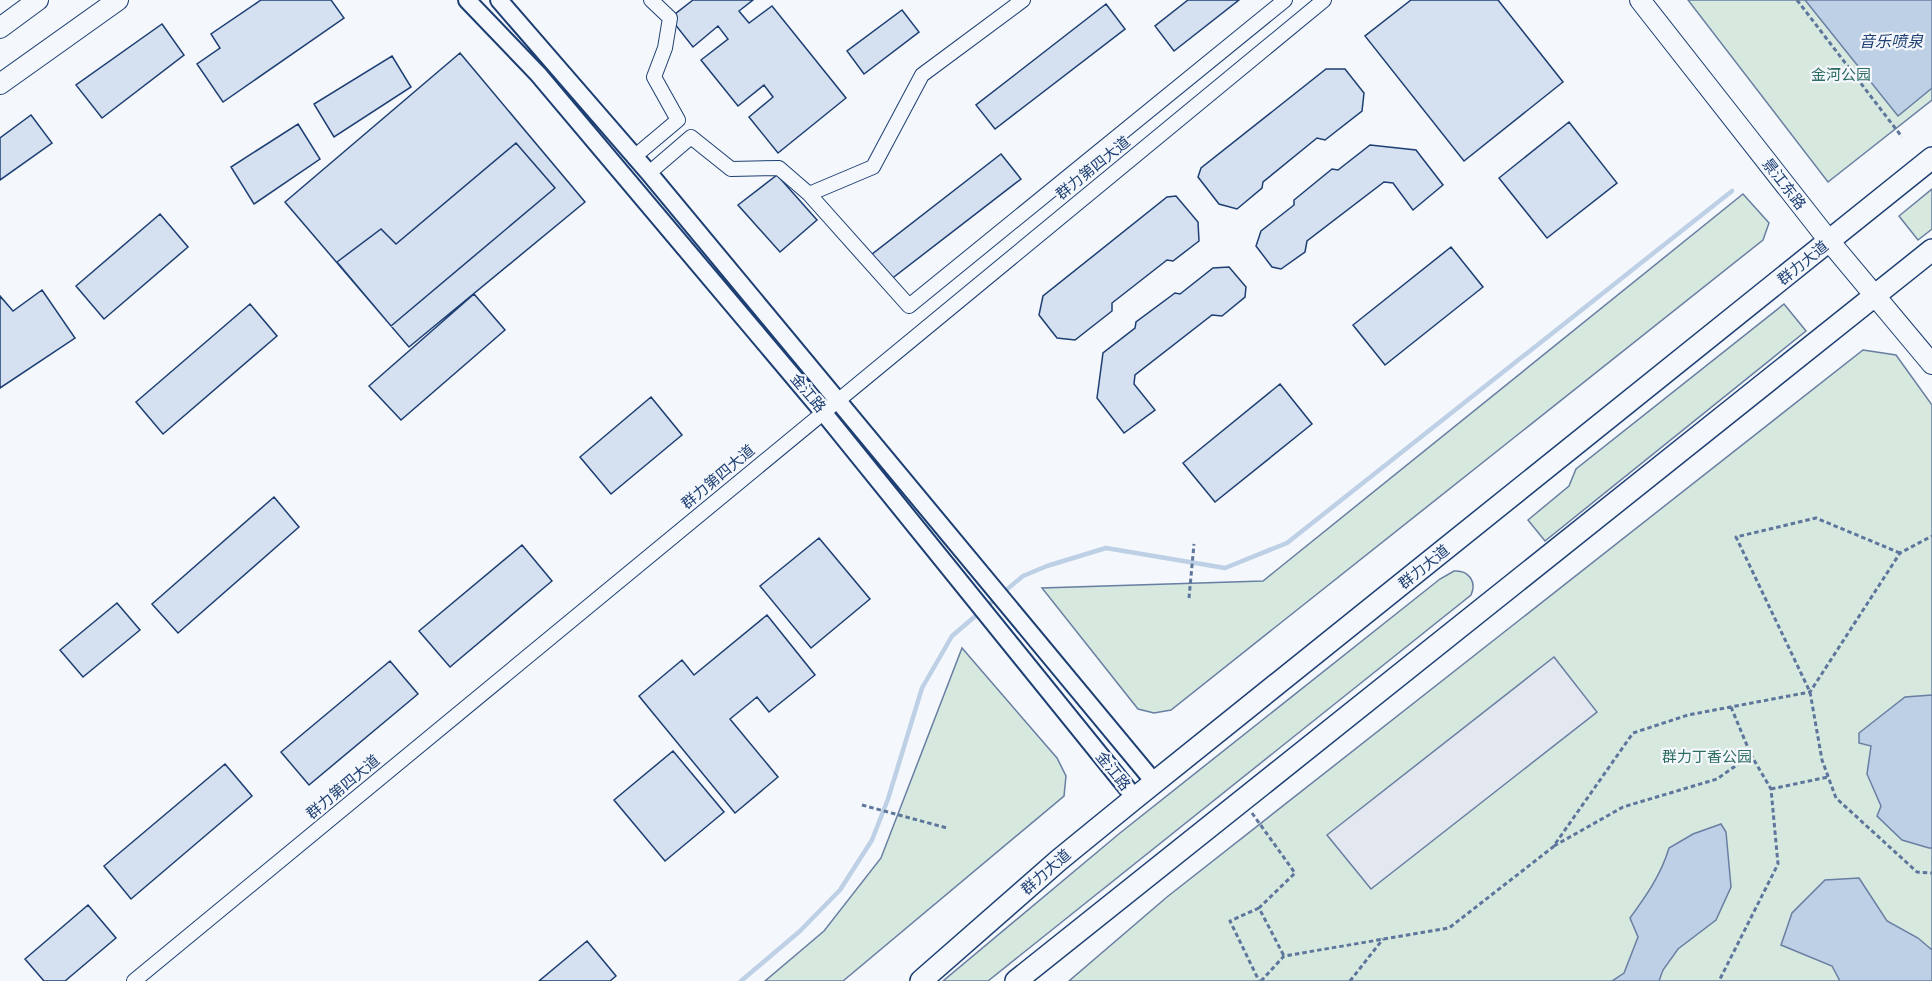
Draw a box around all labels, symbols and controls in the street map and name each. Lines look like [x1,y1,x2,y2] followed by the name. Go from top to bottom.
[1859,31,1924,51] water label: 音乐喷泉
[1811,65,1871,84] park label: 金河公园
[1052,132,1134,203] street label: 群力第四大道
[1758,154,1810,213] street label: 景江东路
[1773,236,1832,289] street label: 群力大道
[787,369,830,416] street label: 金江路
[677,440,758,513] street label: 群力第四大道
[1394,540,1453,593] street label: 群力大道
[1092,747,1135,794] street label: 金江路
[1662,747,1752,766] park label: 群力丁香公园
[302,750,383,823] street label: 群力第四大道
[1017,845,1075,898] street label: 群力大道

